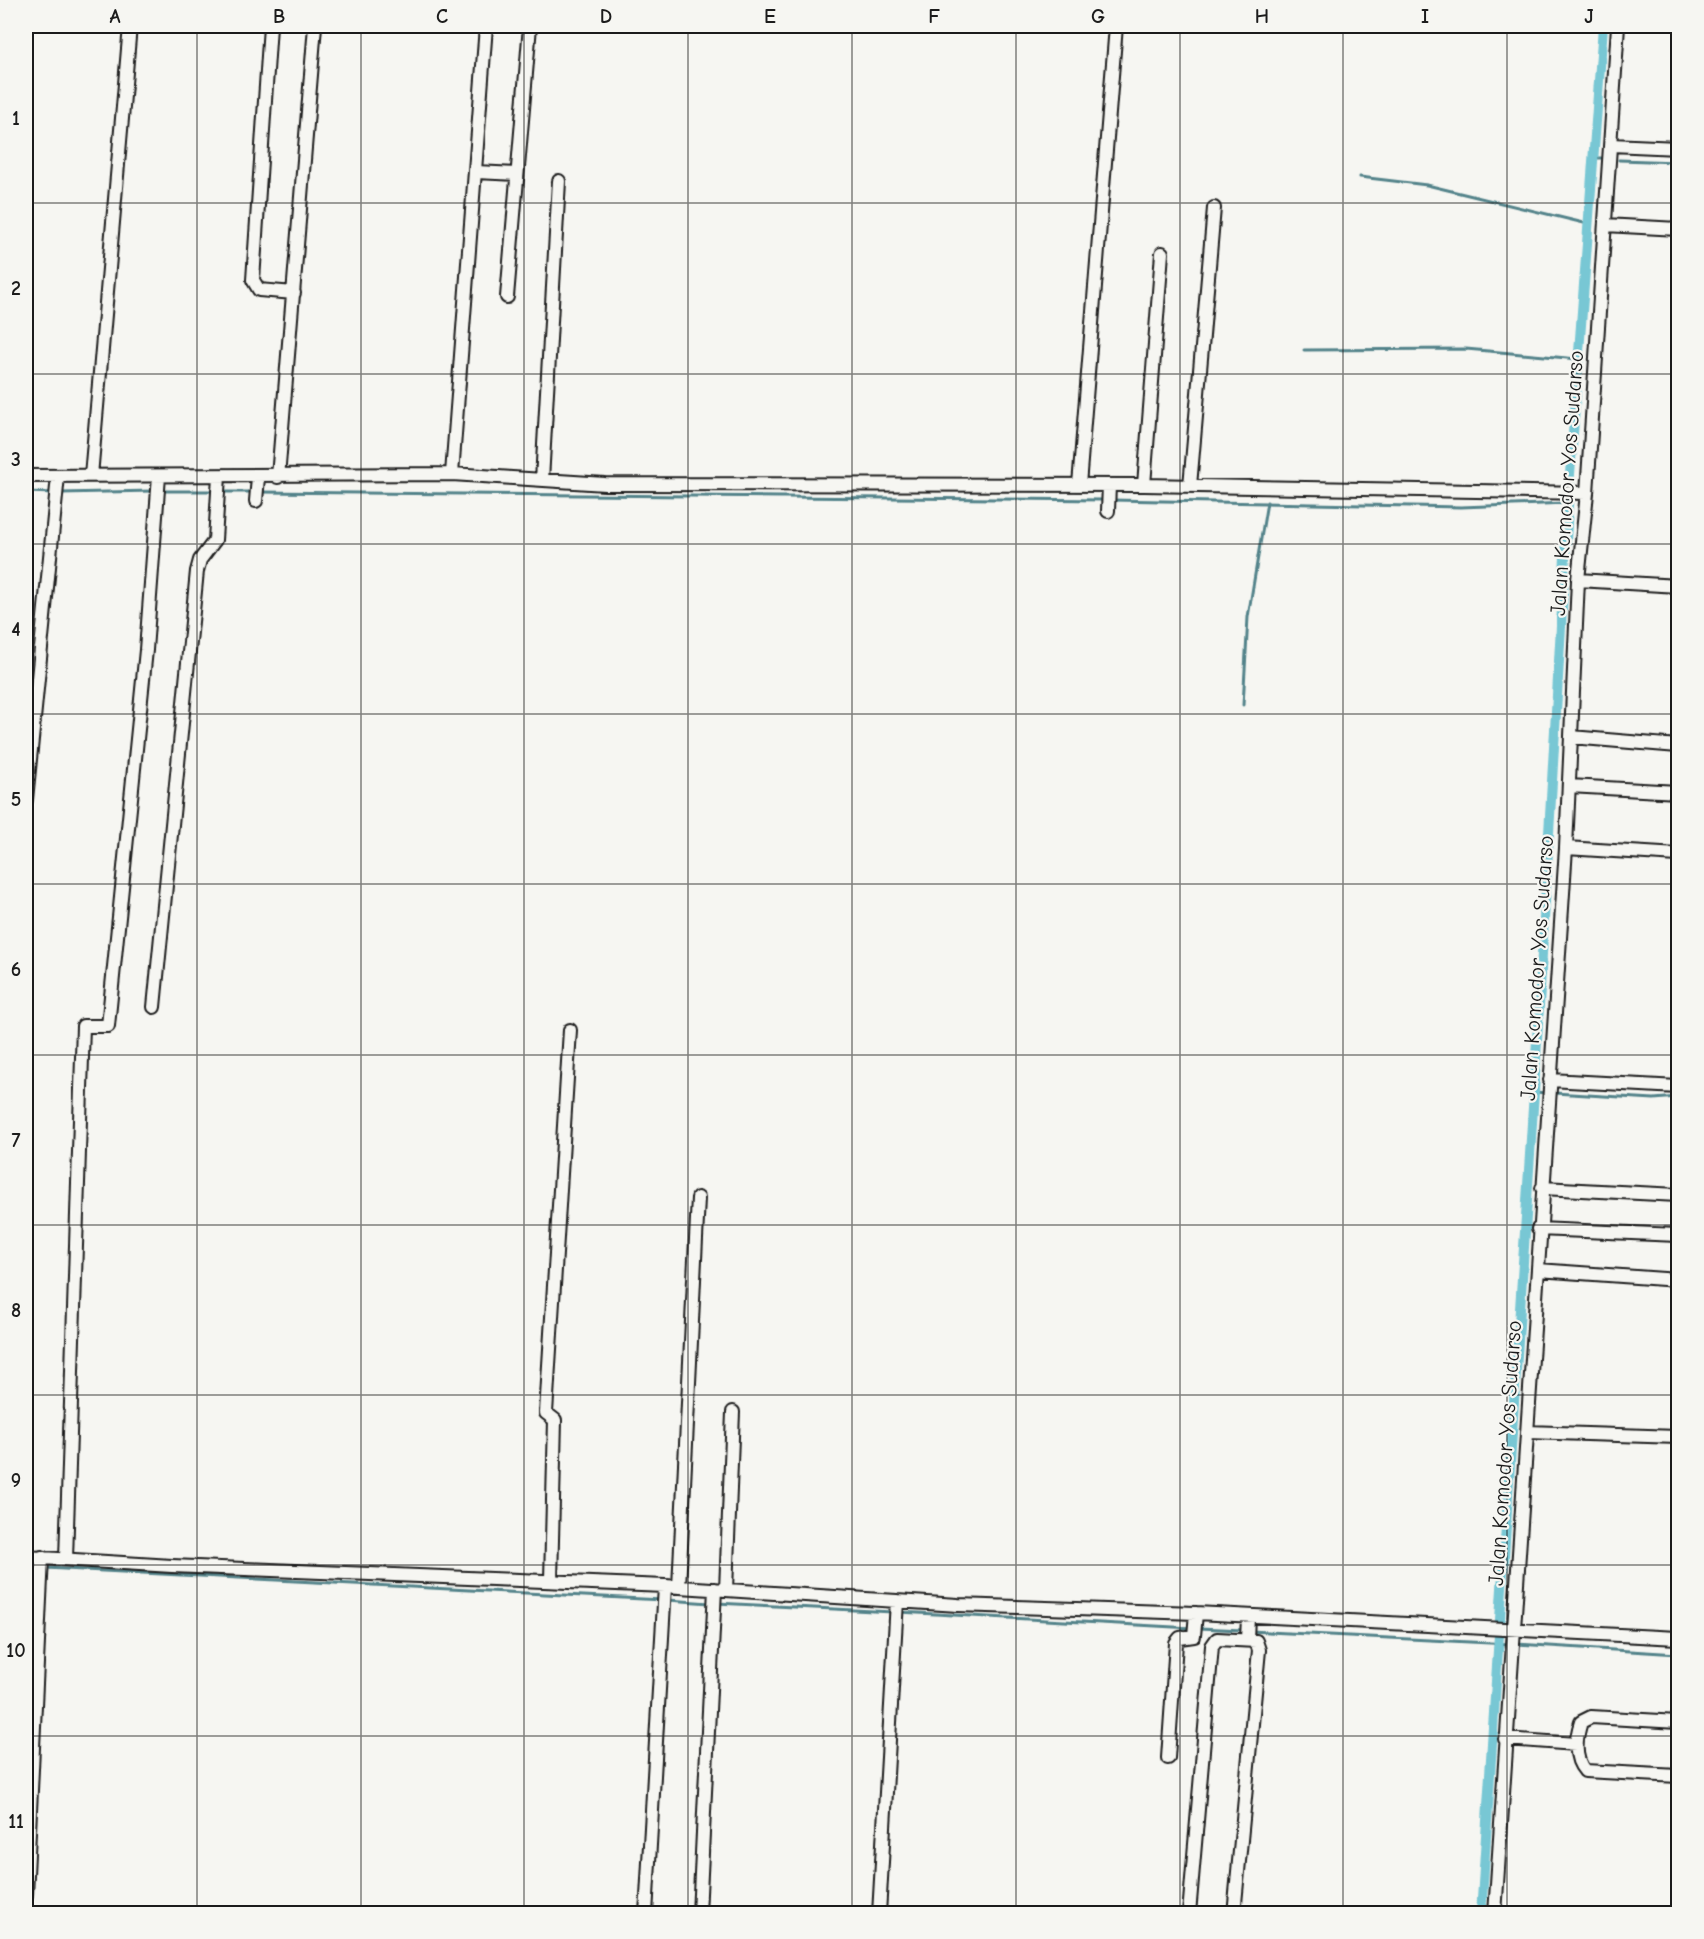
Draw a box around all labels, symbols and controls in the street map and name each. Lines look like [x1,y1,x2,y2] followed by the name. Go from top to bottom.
[109,5,121,28] text: A
[273,5,285,28] text: B
[436,5,448,28] text: C
[600,5,612,28] text: D
[764,5,776,28] text: E
[928,5,940,28] text: F
[1091,5,1105,28] text: G
[1255,5,1269,28] text: H
[1421,5,1429,28] text: I
[1584,5,1594,28] text: J
[12,107,20,130] text: 1
[11,277,21,300] text: 2
[1545,350,1589,617] street label: Jalan Komodor Yos Sudarso
[11,448,21,471] text: 3
[11,618,21,641] text: 4
[11,788,21,811] text: 5
[1515,835,1559,1102] street label: Jalan Komodor Yos Sudarso
[11,958,21,981] text: 6
[12,1129,21,1152] text: 7
[11,1299,21,1322] text: 8
[1483,1320,1527,1587] street label: Jalan Komodor Yos Sudarso
[11,1469,21,1492] text: 9
[6,1639,26,1662] text: 10
[8,1810,24,1833] text: 11

